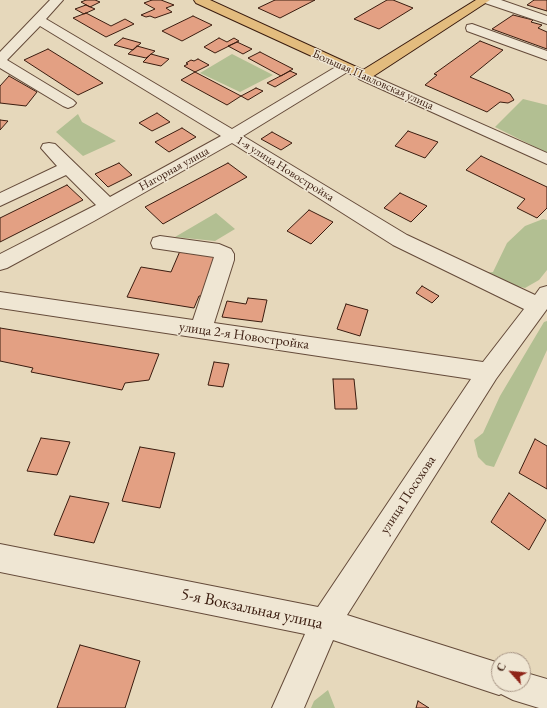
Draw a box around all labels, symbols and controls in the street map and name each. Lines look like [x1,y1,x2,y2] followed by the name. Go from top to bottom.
[310,47,436,113] street label: Большая Павловская улица
[233,133,337,205] street label: 1-я улица Новостройка
[137,144,211,194] street label: Нагорная улица
[178,319,310,353] street label: улица 2-я Новостройка
[376,453,440,537] street label: улица Посохова
[179,584,325,634] street label: 5-я Вокзальная улица
[491,652,531,692] north arrow
[493,660,509,674] text: С

